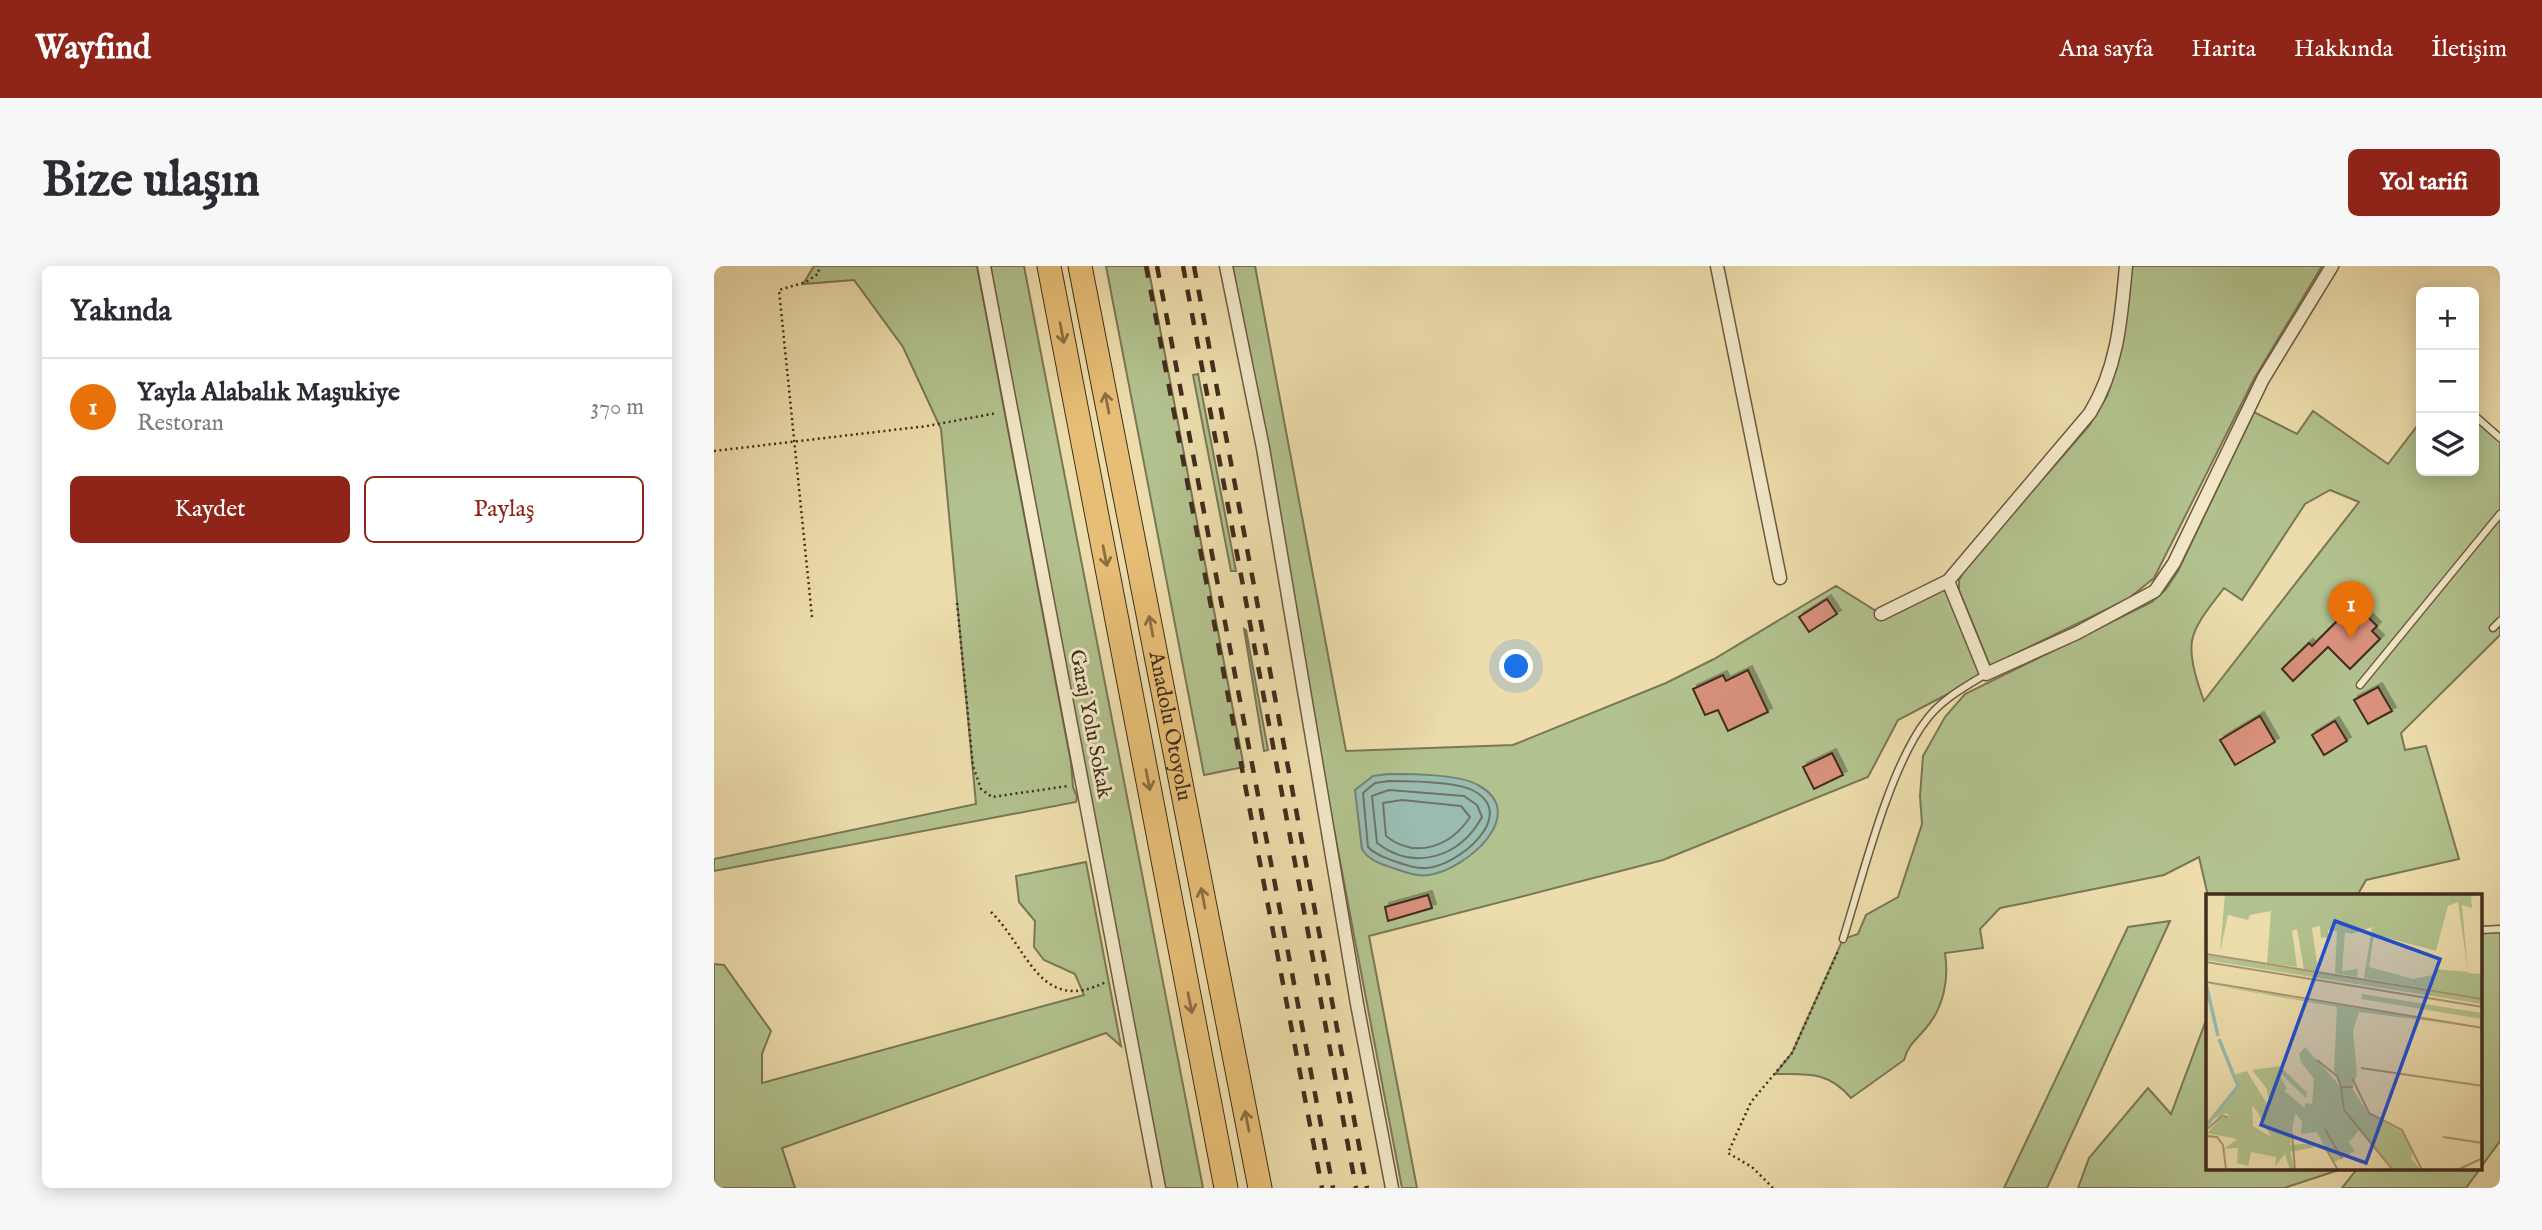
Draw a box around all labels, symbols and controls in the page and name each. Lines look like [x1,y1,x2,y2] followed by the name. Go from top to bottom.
[35,28,151,70] text: Wayfind
[2059,34,2153,65] text: Ana sayfa
[2191,34,2256,65] text: Harita
[2294,34,2393,65] text: Hakkında
[2431,34,2507,65] text: İletişim
[2348,149,2500,216] button: Yol tarifi
[42,151,260,213] text: Bize ulaşın
[2416,287,2479,476] map controls
[2416,287,2479,350] button: +
[70,293,172,331] text: Yakında
[1055,321,1069,344] one-way arrow
[2416,350,2479,413] button: −
[137,376,400,409] text: Yayla Alabalık Maşukiye
[1100,392,1114,415] one-way arrow
[89,393,97,422] text: 1
[591,393,644,422] text: 370 m
[137,409,224,438] text: Restoran
[2416,413,2479,476] button: layers
[70,476,350,543] button: Kaydet
[364,476,644,543] button: Paylaş
[1098,544,1112,567] one-way arrow
[2328,581,2374,639] pin: 1
[1144,615,1157,638] one-way arrow
[1062,647,1118,801] street label: Garaj Yolu Sokak
[1142,648,1198,803] street label: Anadolu Otoyolu
[1499,649,1533,683] your location
[1141,768,1155,791] one-way arrow
[1196,887,1210,910] one-way arrow
[2206,894,2483,1170] inset map
[1184,991,1198,1014] one-way arrow
[1239,1110,1253,1133] one-way arrow

